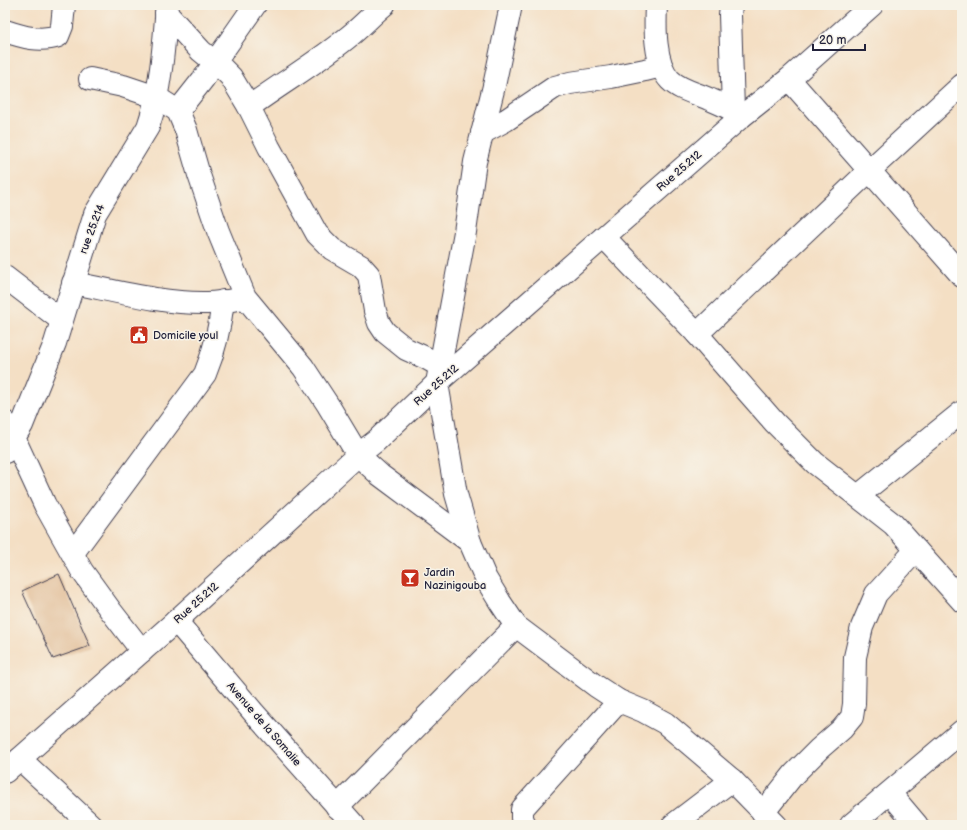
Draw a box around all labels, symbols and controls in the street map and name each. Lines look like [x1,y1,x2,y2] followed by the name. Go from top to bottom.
[813,26,865,52] scale bar
[819,33,846,48] text: 20 m
[654,148,705,194] street label: Rue 25.212
[77,202,107,256] street label: rue 25.214
[128,324,150,346] public building icon: Domicile youl
[153,329,218,342] place label: Domicile youl
[411,361,461,408] street label: Rue 25.212
[424,566,486,592] place label: Jardin Nazinigouba
[399,567,421,589] bar icon: Jardin Nazinigouba
[171,579,221,626] street label: Rue 25.212
[224,679,304,769] street label: Avenue de la Somalie

